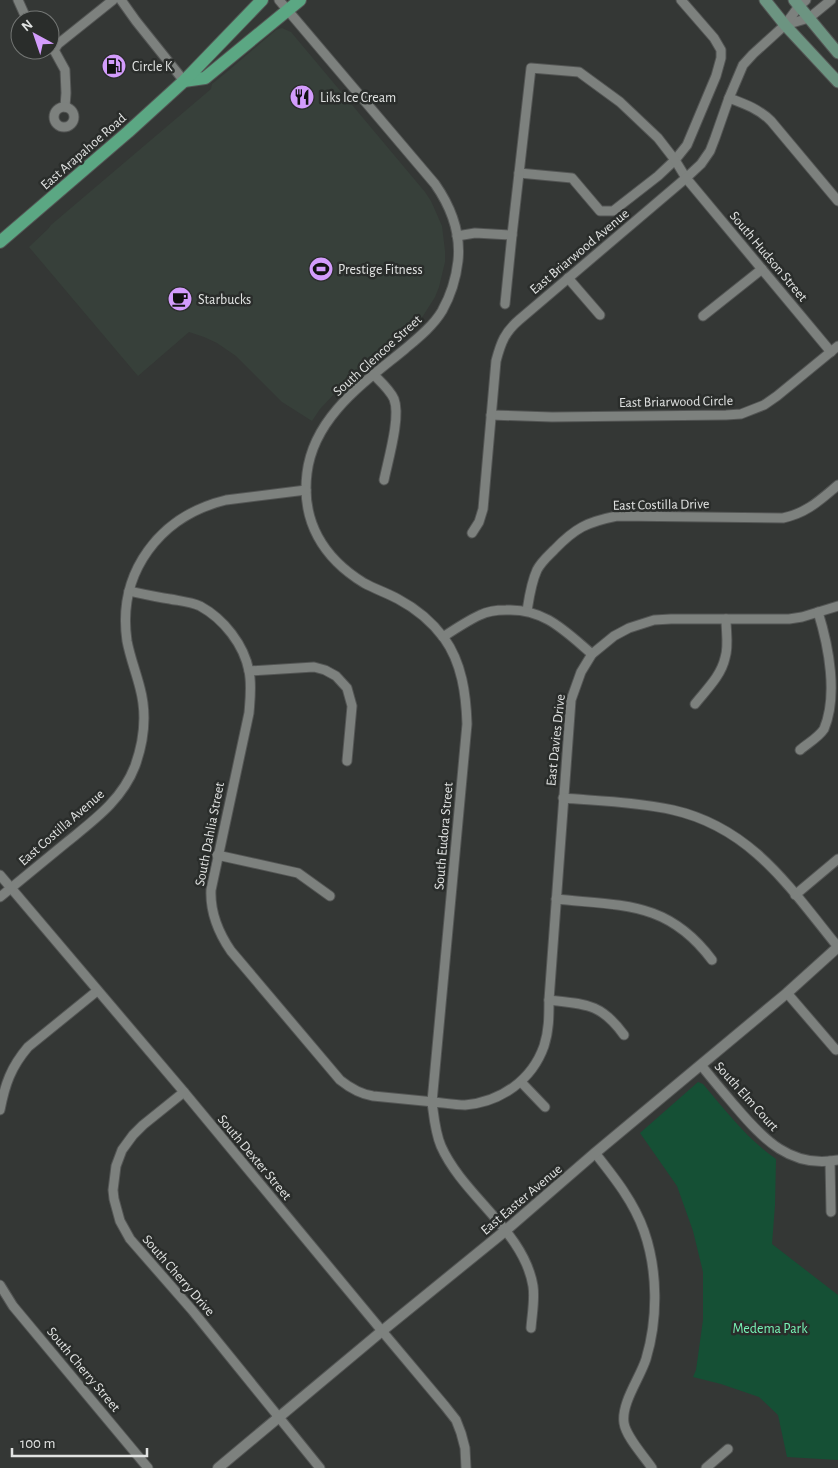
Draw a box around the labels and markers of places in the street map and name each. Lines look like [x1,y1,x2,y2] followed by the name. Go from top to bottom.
[101,53,127,79] fuel station icon: Circle K
[132,60,173,74] place label: Circle K
[289,84,315,110] restaurant icon: Liks Ice Cream
[320,91,396,105] place label: Liks Ice Cream
[308,256,334,282] sports icon: Prestige Fitness
[338,263,423,277] place label: Prestige Fitness
[167,286,193,312] cafe icon: Starbucks
[198,293,251,307] place label: Starbucks

